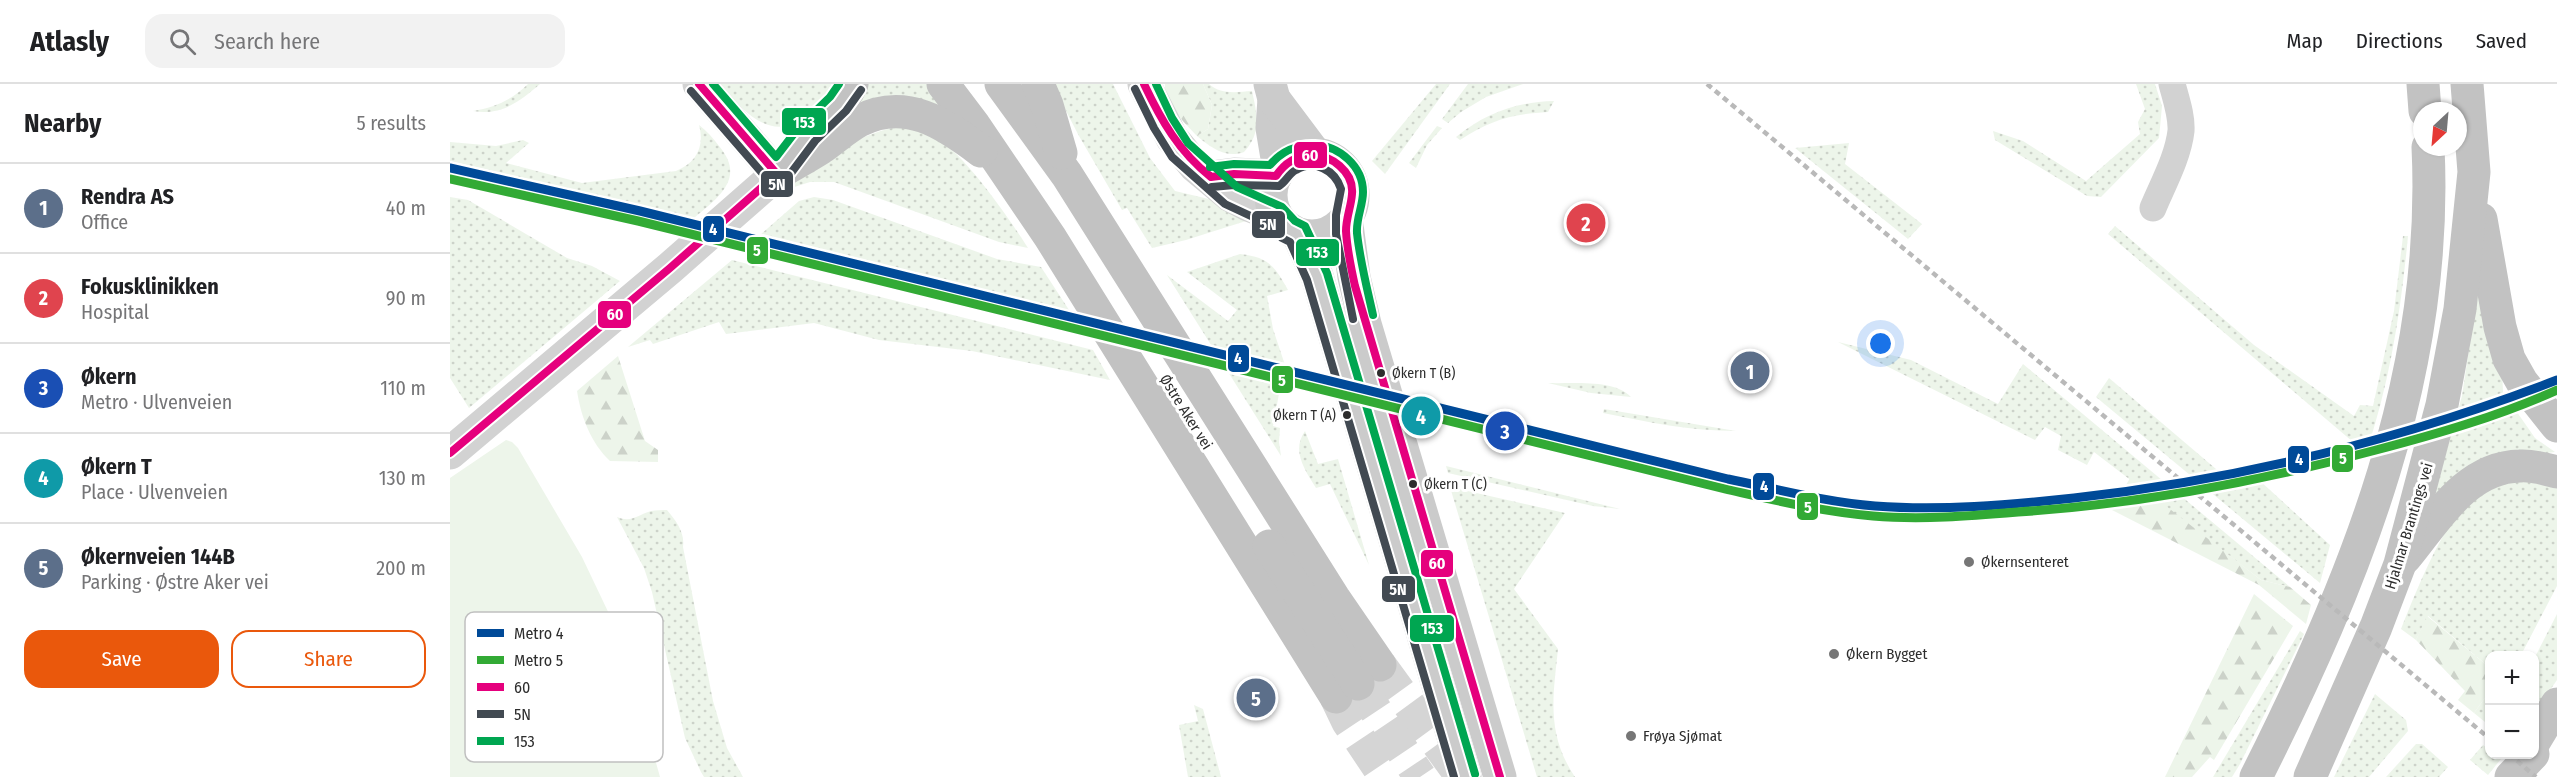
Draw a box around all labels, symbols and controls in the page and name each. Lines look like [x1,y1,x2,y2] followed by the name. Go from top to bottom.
[145,14,565,68] search box
[30,25,109,58] text: Atlasly
[166,25,199,58] icon: search
[214,28,320,55] text: Search here
[2286,28,2323,54] text: Map
[2356,28,2443,54] text: Directions
[2476,28,2527,54] text: Saved
[2413,102,2467,156] north arrow
[781,107,827,136] line badge: 153
[24,108,101,139] text: Nearby
[356,111,426,135] text: 5 results
[793,113,815,132] text: 153
[1293,141,1328,169] line badge: 60
[1301,146,1319,165] text: 60
[760,170,794,198] line badge: 5N
[768,175,786,194] text: 5N
[81,183,174,210] text: Rendra AS
[39,196,48,220] text: 1
[386,196,426,220] text: 40 m
[1566,200,1606,246] pin: 2
[81,210,128,234] text: Office
[1251,210,1286,239] line badge: 5N
[702,215,725,243] line badge: 4
[1259,215,1277,234] text: 5N
[709,220,717,239] text: 4
[746,236,769,265] line badge: 5
[1295,238,1340,267] line badge: 153
[753,241,761,260] text: 5
[1306,243,1328,262] text: 153
[81,273,219,300] text: Fokusklinikken
[39,286,48,310] text: 2
[386,286,426,310] text: 90 m
[81,300,149,324] text: Hospital
[597,300,632,329] line badge: 60
[606,305,624,324] text: 60
[1866,329,1895,358] your location
[1227,344,1250,373] line badge: 4
[1730,348,1770,394] pin: 1
[1234,349,1242,368] text: 4
[81,363,137,390] text: Økern
[1271,365,1294,394] line badge: 5
[1392,365,1455,382] place label: Økern T (B)
[1375,367,1387,379] marker: Økern T (B)
[1156,371,1216,453] street label: Østre Aker vei
[1278,371,1286,390] text: 5
[39,376,48,400] text: 3
[380,376,426,400] text: 110 m
[81,390,232,414] text: Metro · Ulvenveien
[1402,394,1440,438] pin: 4
[1273,407,1336,424] place label: Økern T (A)
[1486,408,1524,454] pin: 3
[1341,409,1353,421] marker: Økern T (A)
[2331,444,2354,473] line badge: 5
[2287,445,2310,474] line badge: 4
[2339,449,2347,468] text: 5
[2295,450,2303,469] text: 4
[81,453,152,480] text: Økern T
[2381,461,2437,591] street label: Hjalmar Brantings vei
[38,466,49,490] text: 4
[379,466,426,490] text: 130 m
[1752,472,1775,501] line badge: 4
[1424,476,1487,493] place label: Økern T (C)
[1760,477,1768,496] text: 4
[1407,478,1419,490] marker: Økern T (C)
[81,480,228,504] text: Place · Ulvenveien
[1796,492,1819,521] line badge: 5
[1804,498,1812,517] text: 5
[81,543,235,570] text: Økernveien 144B
[1420,549,1454,578] line badge: 60
[1981,553,2069,571] place label: Økernsenteret
[1428,554,1446,573] text: 60
[1962,555,1976,569] marker: Økernsenteret
[39,556,48,580] text: 5
[376,556,426,580] text: 200 m
[81,570,269,594] text: Parking · Østre Aker vei
[1381,575,1416,603] line badge: 5N
[1389,580,1407,599] text: 5N
[465,612,663,762] legend
[1409,614,1455,643] line badge: 153
[1421,619,1443,638] text: 153
[514,624,564,643] text: Metro 4
[24,630,219,688] button: Save
[231,630,426,688] button: Share
[1846,645,1927,663] place label: Økern Bygget
[1827,647,1841,661] marker: Økern Bygget
[514,651,563,670] text: Metro 5
[2485,651,2539,759] map controls
[2485,651,2539,705] button: +
[1236,676,1276,720] pin: 5
[514,678,530,697] text: 60
[514,705,531,724] text: 5N
[2485,705,2539,759] button: −
[1643,727,1722,745] place label: Frøya Sjømat
[1624,729,1638,743] marker: Frøya Sjømat
[514,732,535,751] text: 153

